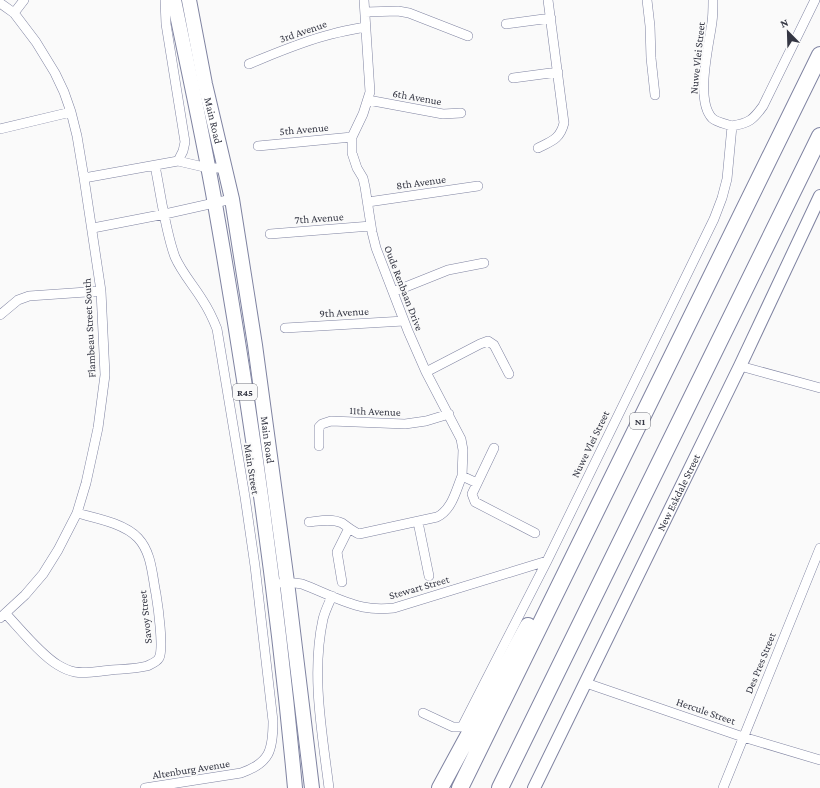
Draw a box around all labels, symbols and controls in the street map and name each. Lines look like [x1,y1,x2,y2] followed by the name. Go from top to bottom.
[768,12,808,52] north arrow
[778,16,790,30] text: N
[278,17,328,45] street label: 3rd Avenue
[687,21,707,95] street label: Nuwe Vlei Street
[392,87,443,107] street label: 6th Avenue
[202,96,225,145] street label: Main Road
[279,121,329,137] street label: 5th Avenue
[395,173,447,191] street label: 8th Avenue
[294,210,344,226] street label: 7th Avenue
[382,244,426,332] street label: Oude Renbaan Drive
[80,278,98,378] street label: Flambeau Street South
[319,305,369,319] street label: 9th Avenue
[233,384,257,400] road number: R45
[349,404,401,418] street label: 11th Avenue
[569,408,611,479] street label: Nuwe Vlei Street
[630,413,650,429] road number: N1
[259,415,277,464] street label: Main Road
[242,443,262,495] street label: Main Street
[654,452,702,533] street label: New Eskdale Street
[388,573,451,601] street label: Stewart Street
[136,589,155,644] street label: Savoy Street
[742,630,778,695] street label: Des Pres Street
[675,695,737,727] street label: Hercule Street
[151,757,231,782] street label: Altenburg Avenue

